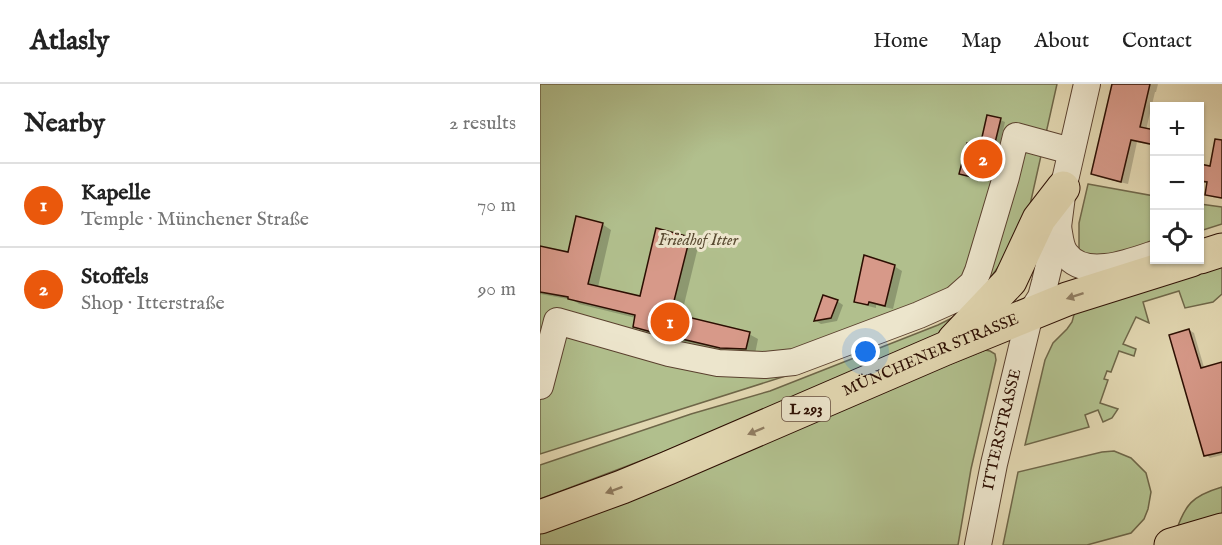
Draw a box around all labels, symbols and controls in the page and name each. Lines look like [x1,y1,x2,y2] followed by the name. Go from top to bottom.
[30,24,109,59] text: Atlasly
[873,28,928,55] text: Home
[961,28,1001,55] text: Map
[1034,28,1089,55] text: About
[1122,28,1192,55] text: Contact
[1150,102,1204,264] map controls
[1150,102,1204,156] button: +
[24,107,105,140] text: Nearby
[449,111,516,136] text: 2 results
[964,136,1002,182] pin: 2
[1150,156,1204,210] button: −
[81,179,150,207] text: Kapelle
[40,193,47,218] text: 1
[477,193,516,218] text: 70 m
[81,207,309,232] text: Temple · Münchener Straße
[1150,210,1204,264] button: locate
[658,231,739,251] park label: Friedhof Itter
[81,263,149,291] text: Stoffels
[39,277,48,302] text: 2
[478,277,516,302] text: 90 m
[81,291,225,316] text: Shop · Itterstraße
[1066,292,1084,301] one-way arrow
[650,300,690,344] pin: 1
[840,310,1022,401] street label: MÜNCHENER STRASSE
[851,337,880,366] your location
[979,367,1026,492] street label: ITTERSTRASSE
[782,397,830,421] road number: L 293
[746,426,764,436] one-way arrow
[605,486,623,496] one-way arrow

